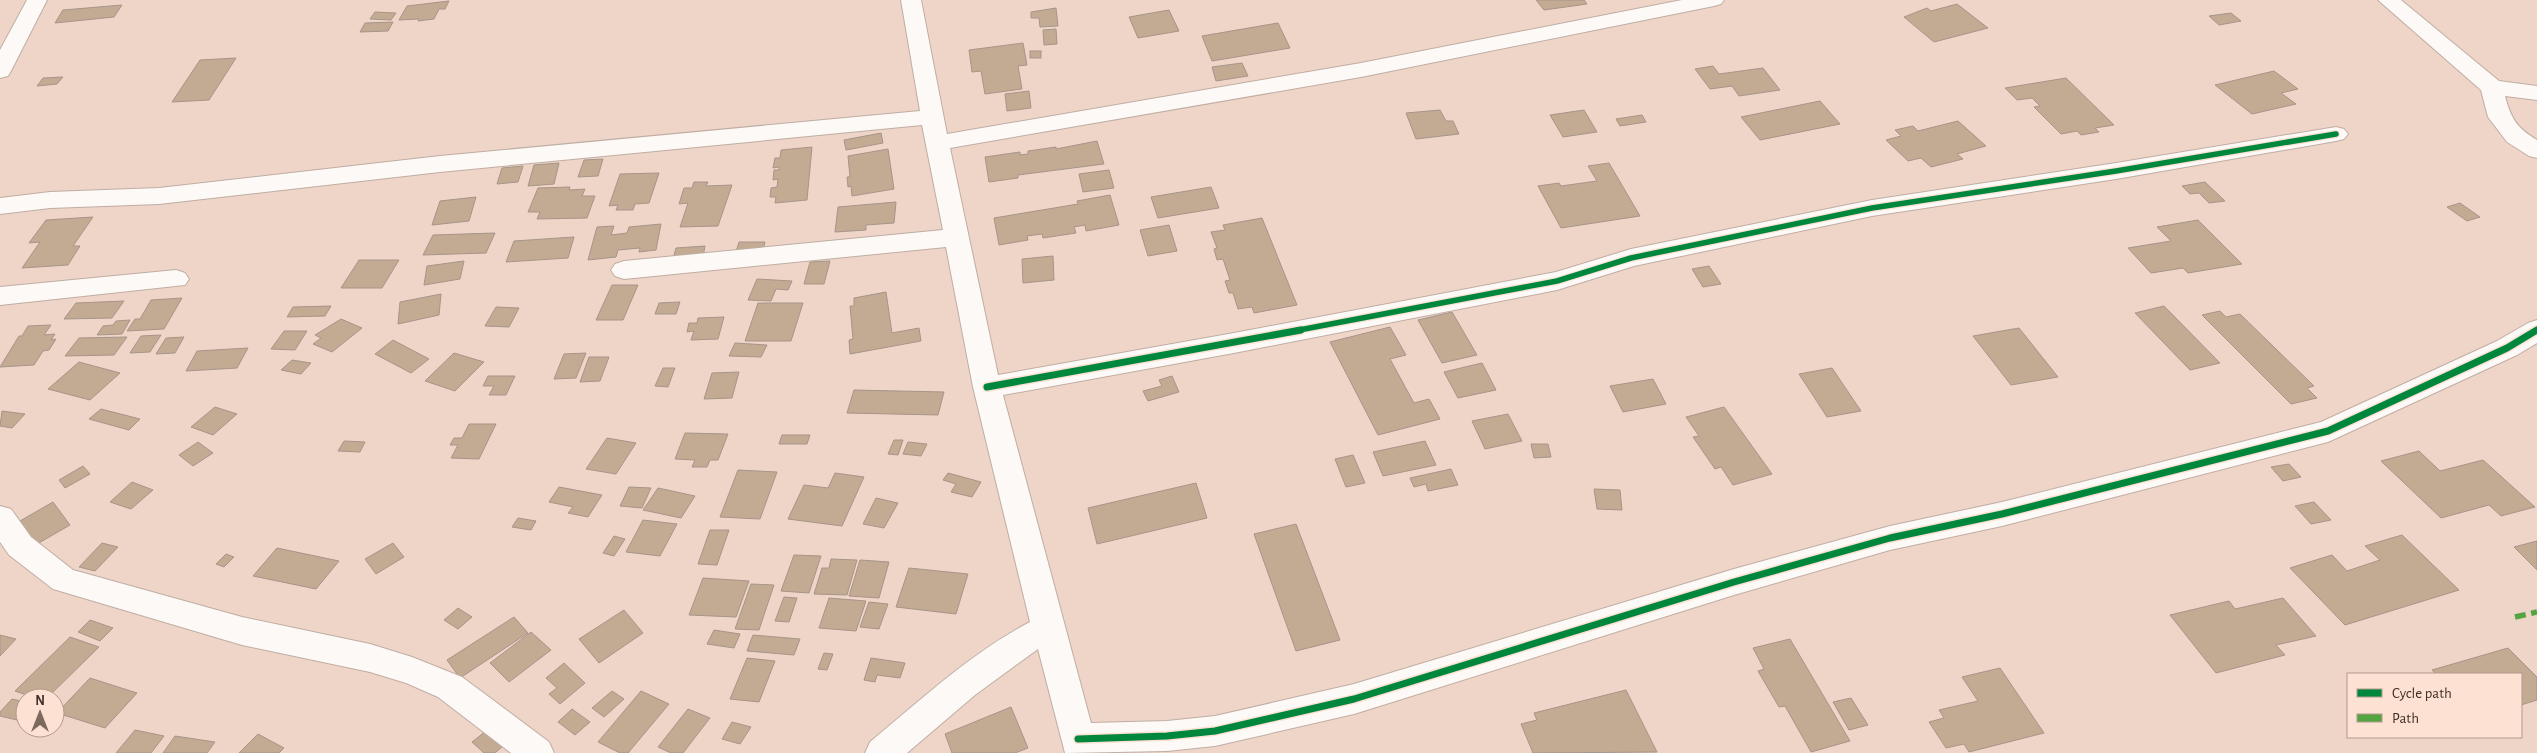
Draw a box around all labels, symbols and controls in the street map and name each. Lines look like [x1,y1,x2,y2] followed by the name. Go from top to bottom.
[2347,673,2522,738] legend
[2392,686,2452,701] text: Cycle path
[15,688,65,738] north arrow
[35,694,45,708] text: N
[2392,711,2419,726] text: Path

